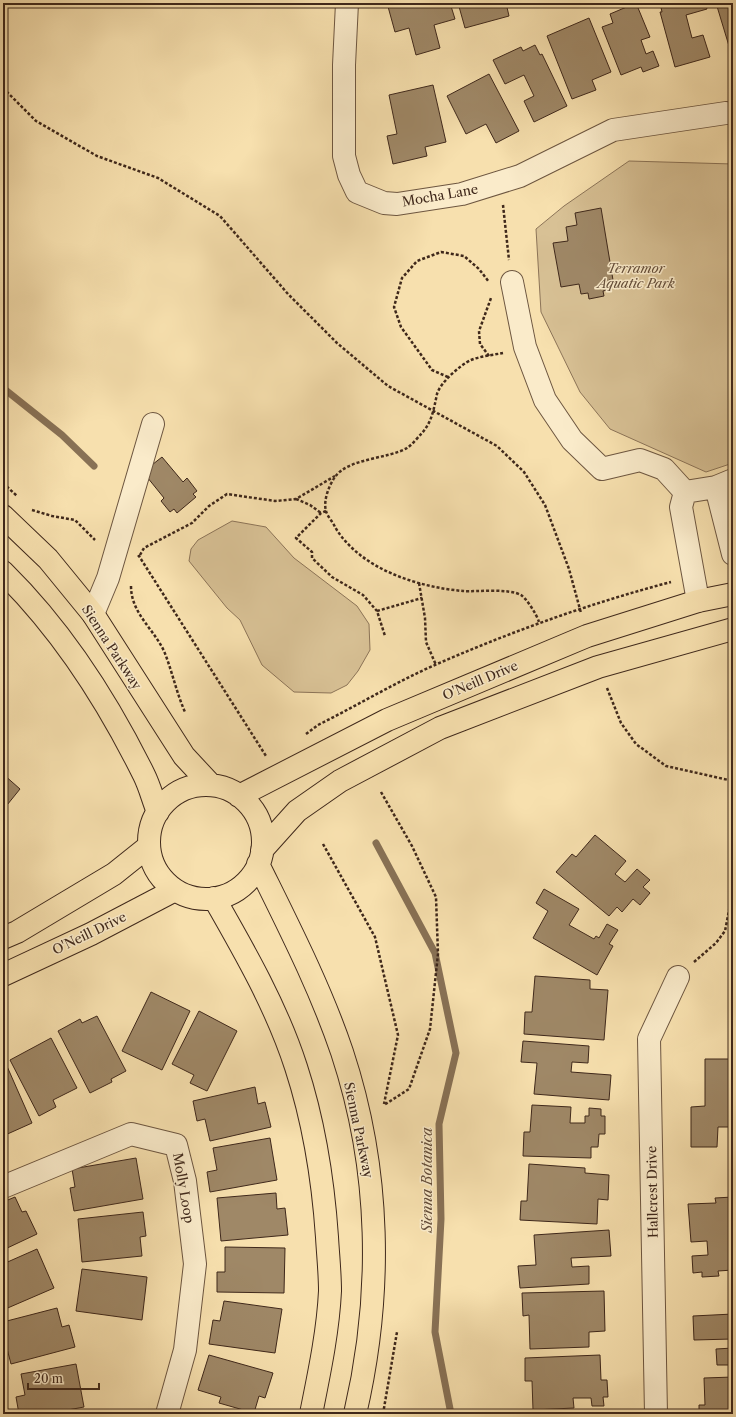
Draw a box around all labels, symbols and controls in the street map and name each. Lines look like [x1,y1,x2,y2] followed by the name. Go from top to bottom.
[401,180,479,210] street label: Mocha Lane
[595,260,675,291] park label: Terramor Aquatic Park
[79,602,146,693] street label: Sienna Parkway
[440,657,520,703] street label: O'Neill Drive
[49,908,129,958] street label: O'Neill Drive
[341,1081,377,1180] street label: Sienna Parkway
[418,1127,436,1234] water label: Sienna Botanica
[643,1146,661,1238] street label: Hallcrest Drive
[170,1152,198,1224] street label: Molly Loop
[28,1365,99,1391] scale bar
[34,1371,63,1386] text: 20 m

